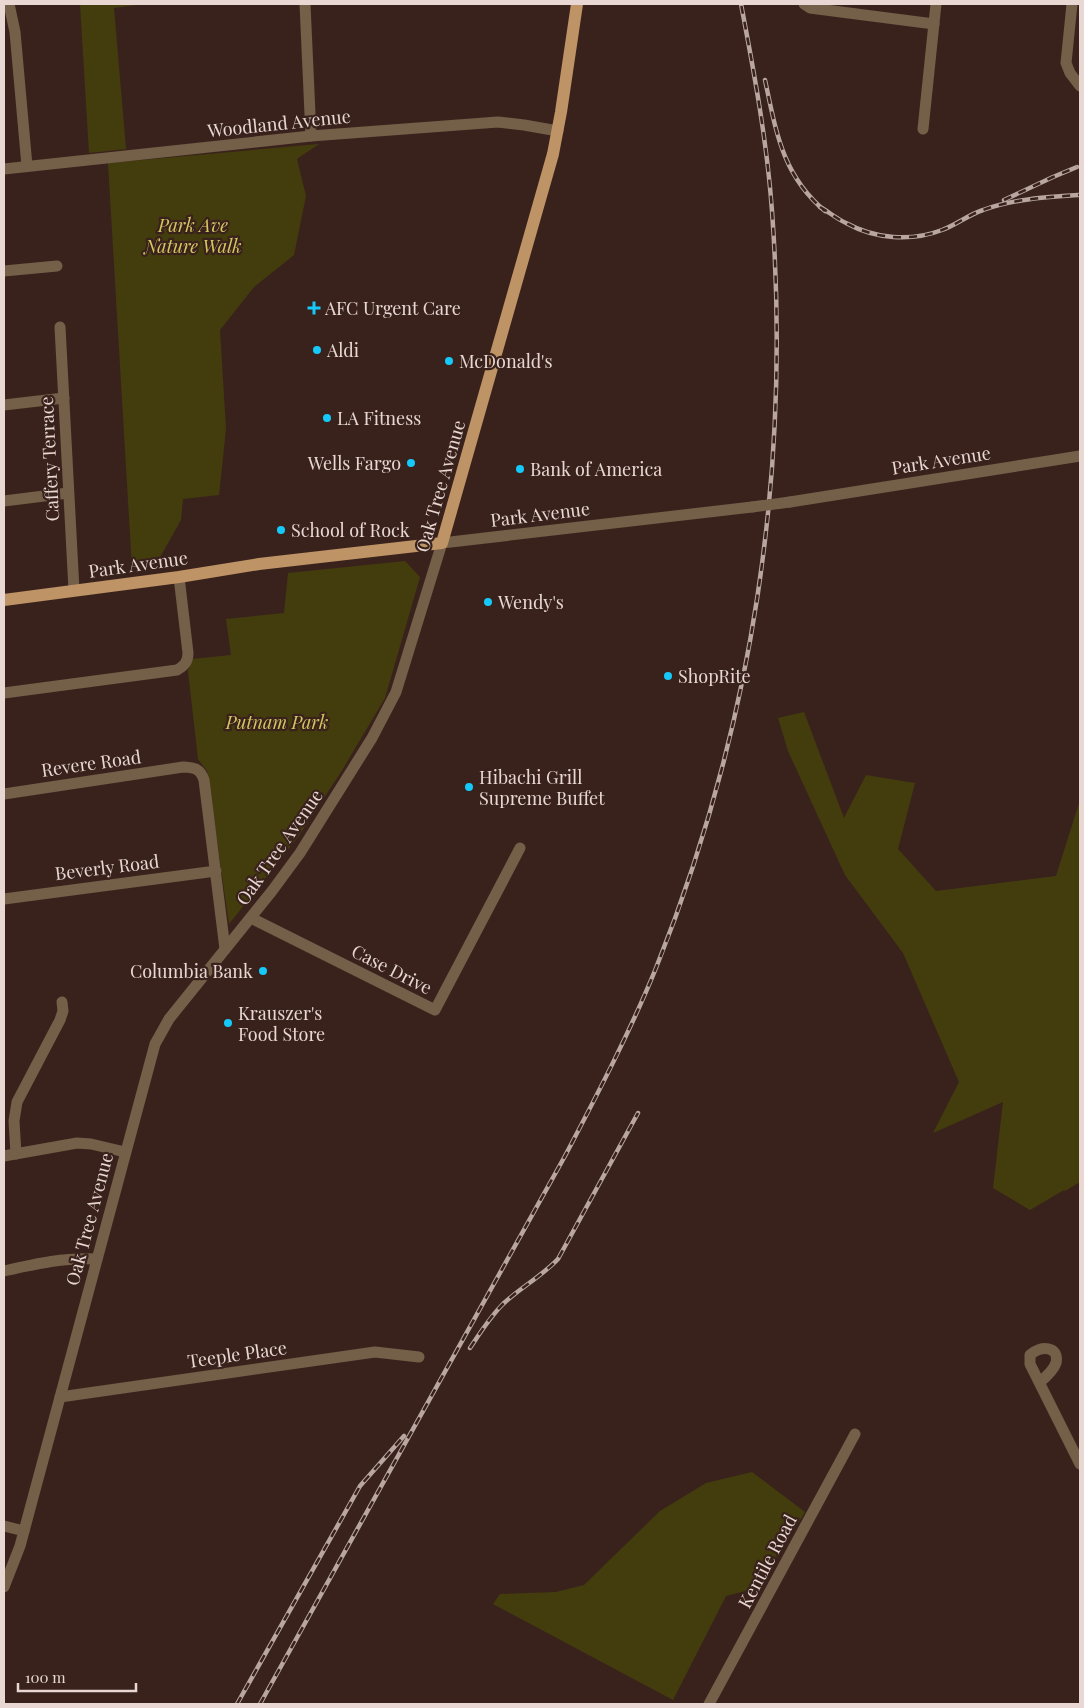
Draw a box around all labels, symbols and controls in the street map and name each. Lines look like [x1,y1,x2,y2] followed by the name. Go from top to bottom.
[205,104,352,143] street label: Woodland Avenue
[142,213,242,258] park label: Park Ave Nature Walk
[324,296,461,320] place label: AFC Urgent Care
[307,301,321,315] marker: AFC Urgent Care
[326,338,359,362] place label: Aldi
[311,344,323,356] marker: Aldi
[459,349,553,373] place label: McDonald's
[443,355,455,367] marker: McDonald's
[34,396,64,522] street label: Caffery Terrace
[337,406,421,430] place label: LA Fitness
[321,412,333,424] marker: LA Fitness
[410,417,470,555] street label: Oak Tree Avenue
[890,440,992,480] street label: Park Avenue
[307,451,401,475] place label: Wells Fargo
[405,457,417,469] marker: Wells Fargo
[530,457,662,481] place label: Bank of America
[514,463,526,475] marker: Bank of America
[489,496,591,532] street label: Park Avenue
[291,518,410,542] place label: School of Rock
[275,524,287,536] marker: School of Rock
[87,545,189,583] street label: Park Avenue
[497,590,564,614] place label: Wendy's
[482,596,494,608] marker: Wendy's
[678,664,751,688] place label: ShopRite
[662,670,674,682] marker: ShopRite
[225,710,328,734] park label: Putnam Park
[39,744,143,782] street label: Revere Road
[479,765,605,810] place label: Hibachi Grill Supreme Buffet
[463,781,475,793] marker: Hibachi Grill Supreme Buffet
[230,784,328,910] street label: Oak Tree Avenue
[54,849,161,885] street label: Beverly Road
[348,939,436,999] street label: Case Drive
[130,959,253,983] place label: Columbia Bank
[257,965,269,977] marker: Columbia Bank
[238,1001,325,1046] place label: Krauszer's Food Store
[222,1017,234,1029] marker: Krauszer's Food Store
[60,1150,118,1288] street label: Oak Tree Avenue
[186,1335,288,1373] street label: Teeple Place
[732,1510,802,1612] street label: Kentile Road
[18,1660,135,1692] scale bar
[25,1667,66,1687] text: 100 m

